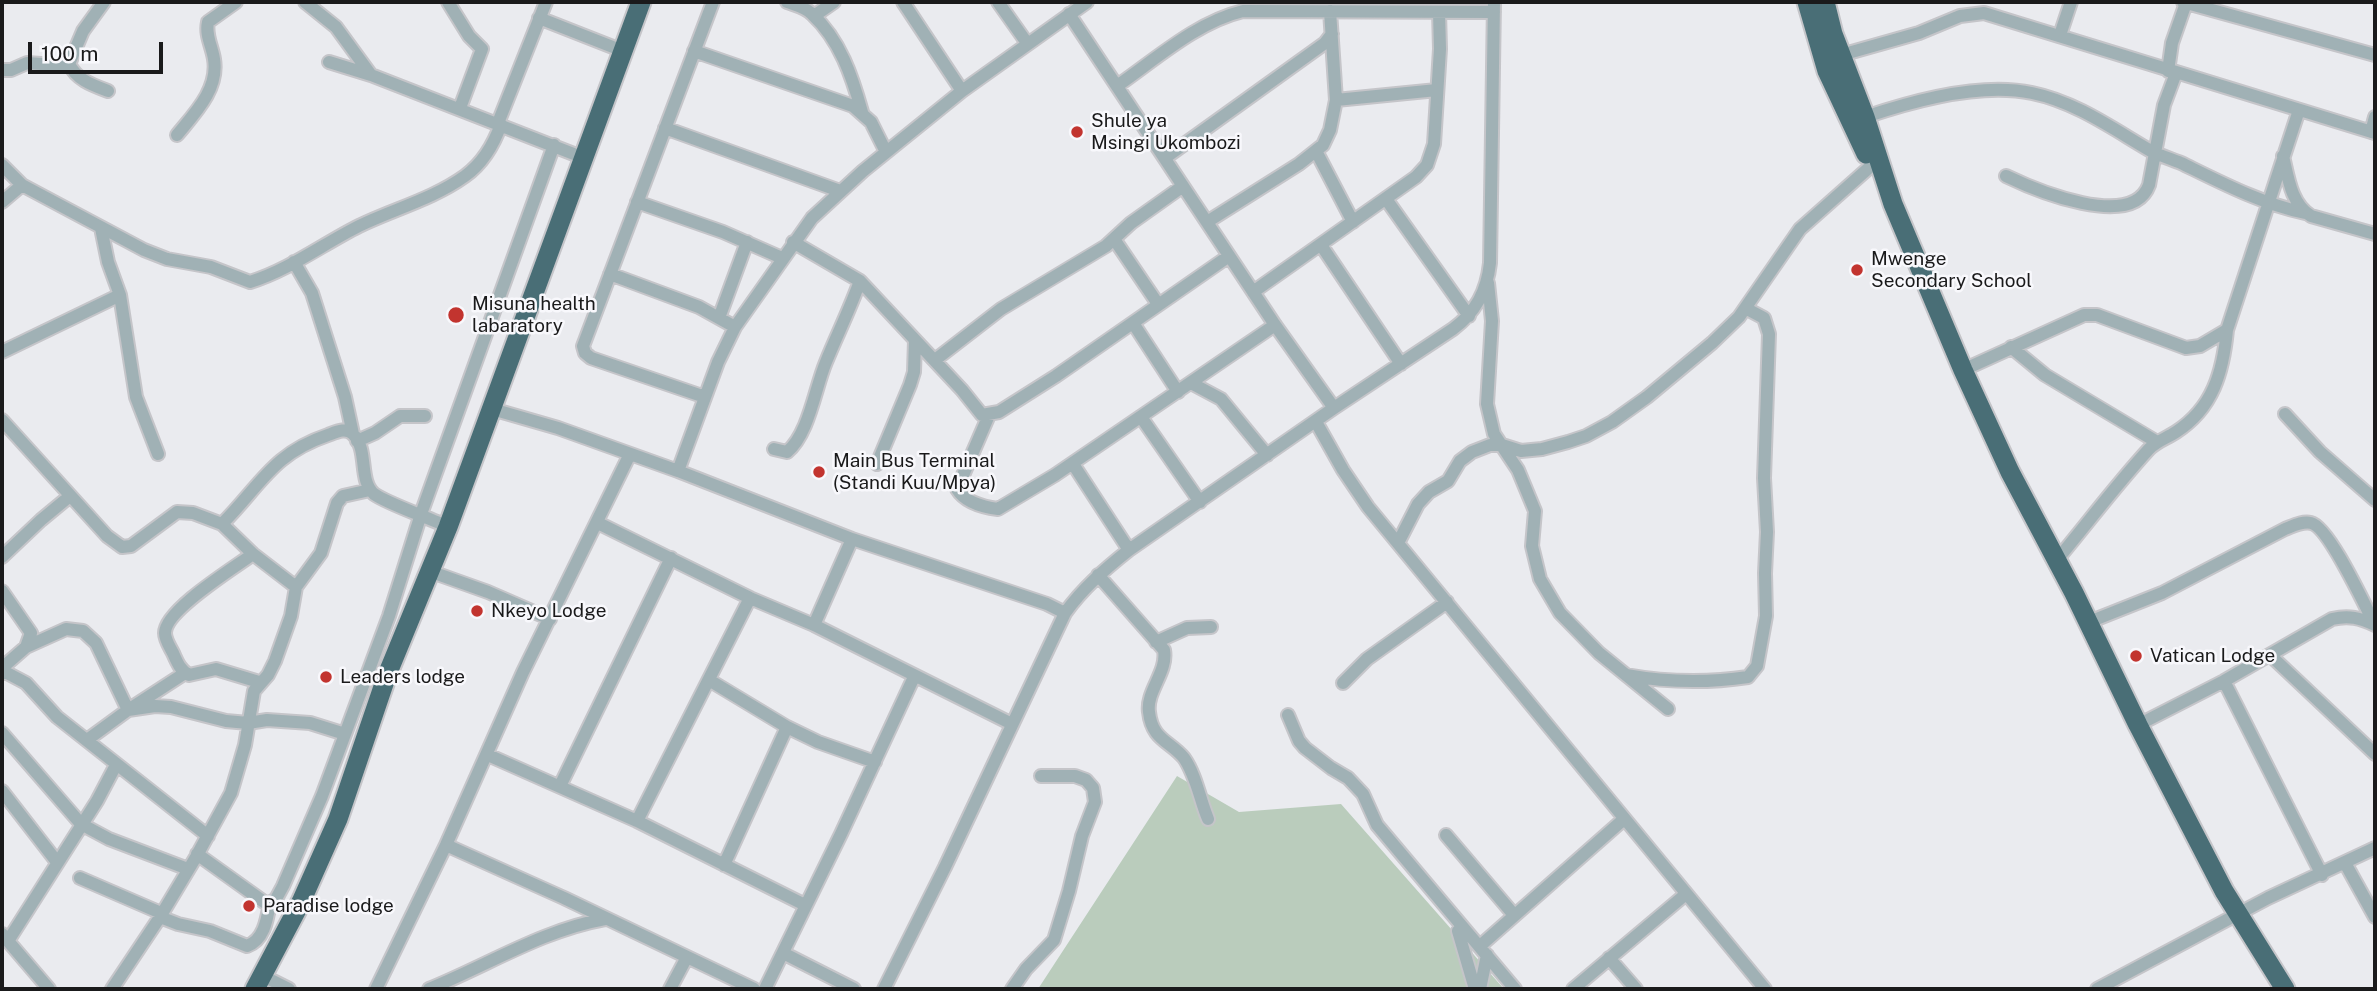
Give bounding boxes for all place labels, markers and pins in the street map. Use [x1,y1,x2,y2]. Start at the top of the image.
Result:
place label: Shule ya Msingi Ukombozi [1091,110,1241,154]
marker: Shule ya Msingi Ukombozi [1069,124,1085,140]
place label: Mwenge Secondary School [1871,248,2032,292]
marker: Mwenge Secondary School [1849,262,1865,278]
place label: Misuna health labaratory [472,293,596,337]
marker: Misuna health labaratory [446,305,466,325]
place label: Main Bus Terminal (Standi Kuu/Mpya) [833,450,996,494]
marker: Main Bus Terminal (Standi Kuu/Mpya) [811,464,827,480]
place label: Nkeyo Lodge [491,600,606,622]
marker: Nkeyo Lodge [469,603,485,619]
place label: Vatican Lodge [2150,645,2275,667]
marker: Vatican Lodge [2128,648,2144,664]
place label: Leaders lodge [340,666,465,688]
marker: Leaders lodge [318,669,334,685]
place label: Paradise lodge [263,895,394,917]
marker: Paradise lodge [241,898,257,914]

